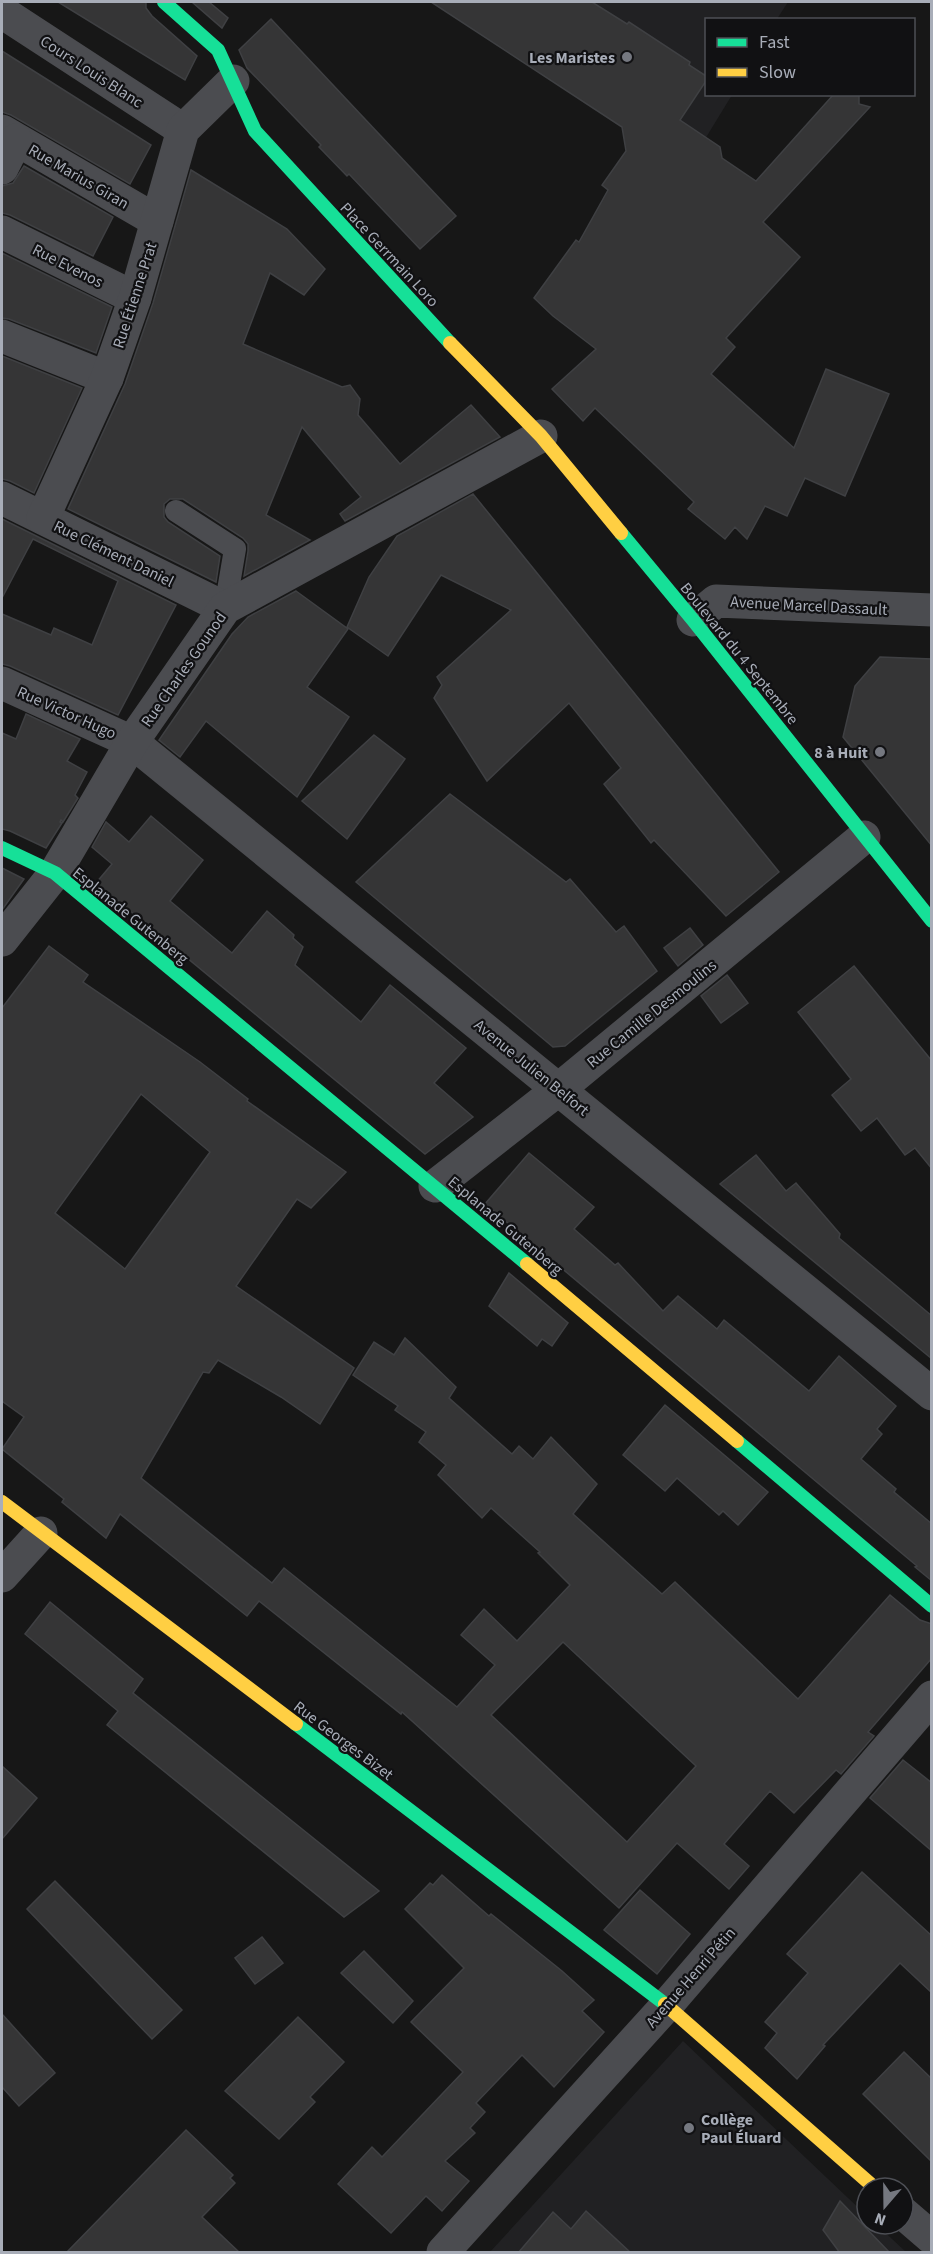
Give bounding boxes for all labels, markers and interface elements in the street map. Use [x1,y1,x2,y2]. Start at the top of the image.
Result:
legend [705,18,915,96]
street label: Cours Louis Blanc [36,30,147,113]
text: Fast [759,30,790,55]
place label: Les Maristes [529,47,615,69]
marker: Les Maristes [620,50,634,64]
text: Slow [759,60,796,85]
street label: Rue Marius Giran [24,139,133,215]
street label: Place Gerrmain Loro [335,198,444,312]
street label: Rue Evenos [28,239,107,293]
street label: Rue Étienne Prat [107,239,163,351]
street label: Rue Clément Daniel [50,515,177,593]
street label: Boulevard du 4 Septembre [675,578,804,729]
street label: Avenue Marcel Dassault [730,591,889,621]
street label: Rue Charles Gounod [136,608,232,732]
street label: Rue Victor Hugo [13,681,120,745]
place label: 8 à Huit [814,742,868,764]
marker: 8 à Huit [873,745,887,759]
street label: Esplanade Gutenberg [68,862,193,970]
street label: Rue Camille Desmoulins [582,954,721,1073]
street label: Avenue Julien Belfort [469,1014,594,1121]
street label: Esplanade Gutenberg [443,1171,567,1280]
street label: Rue Georges Bizet [289,1696,398,1786]
street label: Avenue Henri Pétin [641,1923,741,2033]
place label: Collège Paul Éluard [701,2109,782,2149]
marker: Collège Paul Éluard [682,2121,696,2135]
north arrow [855,2176,915,2236]
text: N [871,2207,889,2231]

